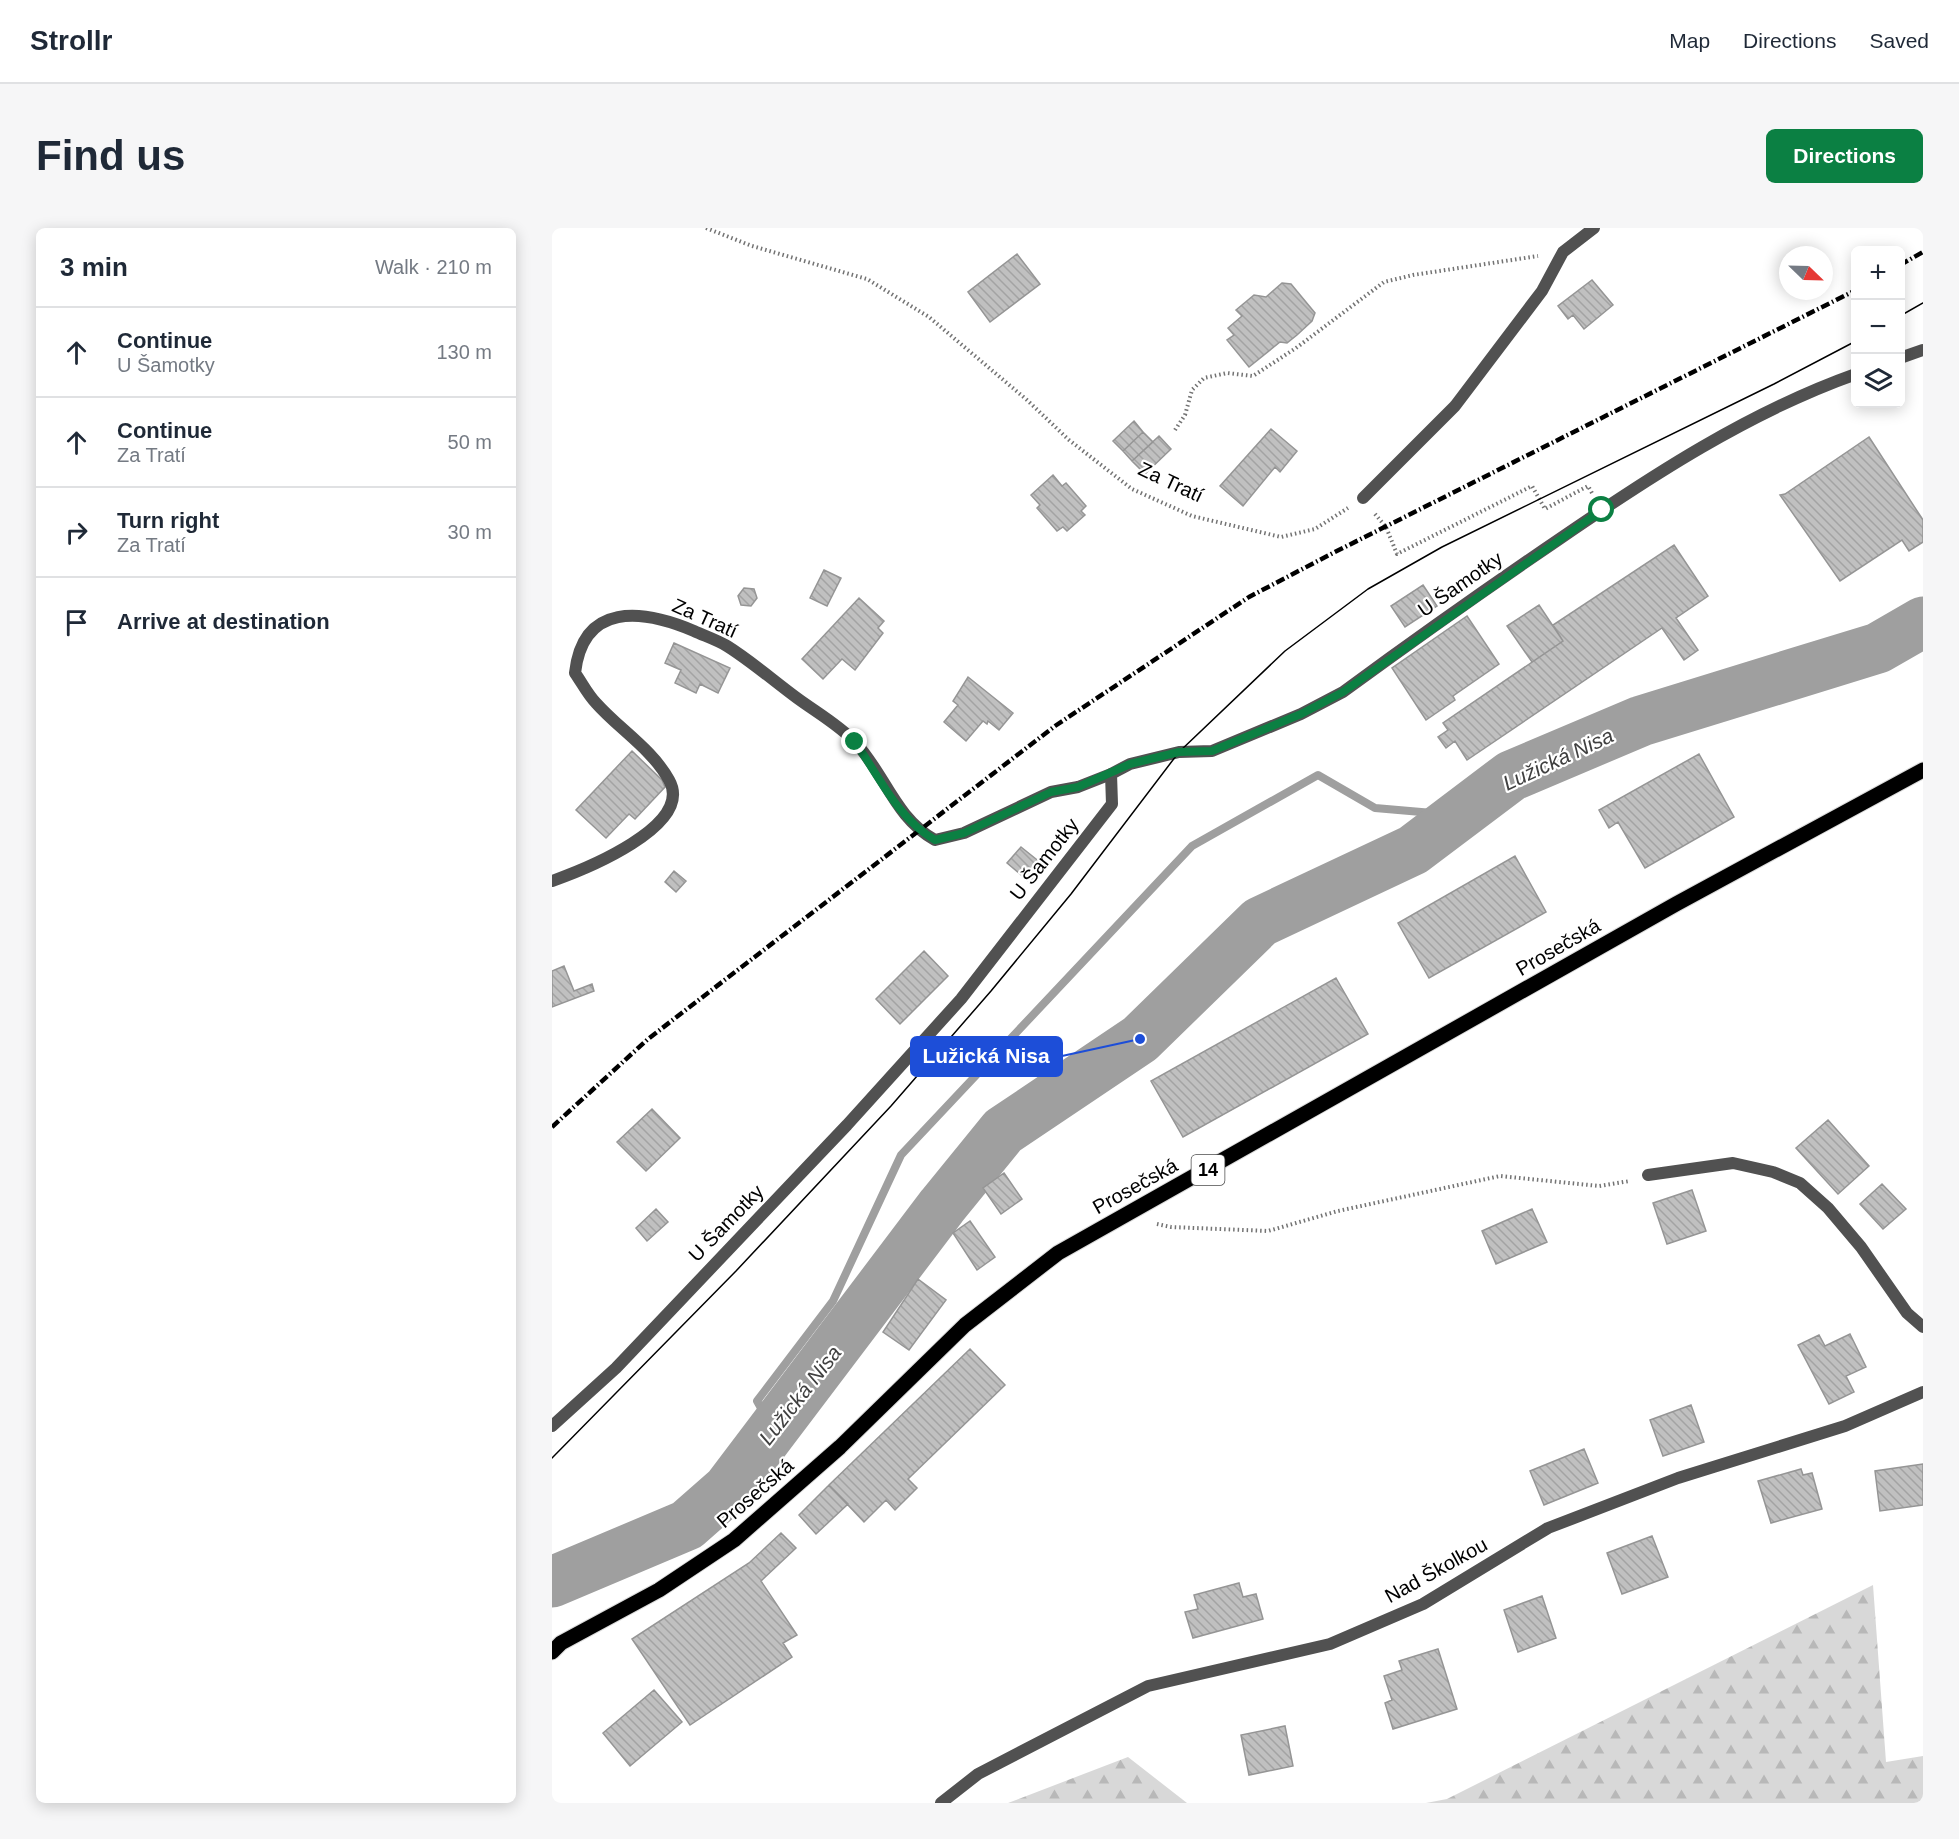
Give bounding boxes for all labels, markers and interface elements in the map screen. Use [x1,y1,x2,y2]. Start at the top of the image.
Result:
text: Strollr [30,25,112,56]
text: Map [1669,29,1710,52]
text: Directions [1743,29,1836,52]
text: Saved [1869,29,1929,52]
button: Directions [1766,129,1923,183]
text: Find us [36,132,185,179]
north arrow [1779,246,1833,300]
map controls [1851,246,1905,408]
button: + [1851,246,1905,300]
text: 3 min [60,252,128,282]
text: Walk · 210 m [375,256,492,278]
button: − [1851,300,1905,354]
text: Continue [117,328,212,353]
icon: ahead [60,336,93,369]
text: 130 m [436,341,492,363]
text: U Šamotky [117,354,215,376]
button: layers [1851,354,1905,408]
text: Continue [117,418,212,443]
icon: ahead [60,426,93,459]
text: 50 m [448,431,492,453]
text: Za Tratí [117,444,186,466]
street label: Za Tratí [1135,457,1207,507]
route start [1588,496,1614,522]
text: Turn right [117,508,219,533]
icon: right [60,516,93,549]
text: 30 m [448,521,492,543]
text: Za Tratí [117,534,186,556]
street label: U Šamotky [1414,547,1506,621]
street label: Za Tratí [669,594,741,642]
icon: arrive [60,606,93,639]
text: Arrive at destination [117,609,330,634]
water label: Lužická Nisa [1499,723,1617,795]
route end [841,728,867,754]
street label: U Šamotky [1005,814,1083,904]
street label: Prosečská [1512,914,1605,980]
callout: Lužická Nisa [911,1037,1062,1076]
text: Lužická Nisa [922,1044,1050,1067]
street label: Prosečská [1089,1153,1182,1218]
road number: 14 [1192,1155,1224,1185]
street label: U Šamotky [684,1180,768,1266]
water label: Lužická Nisa [754,1341,846,1449]
street label: Prosečská [713,1453,798,1532]
street label: Nad Školkou [1381,1533,1491,1607]

